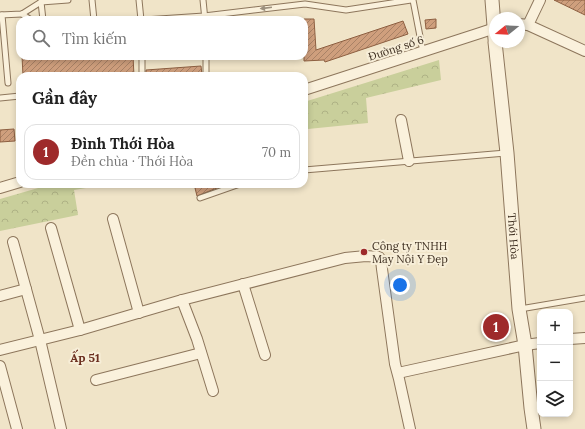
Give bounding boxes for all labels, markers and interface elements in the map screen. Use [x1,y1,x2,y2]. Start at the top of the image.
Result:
one-way arrow [260,5,272,11]
north arrow [489,12,525,48]
search box [16,16,308,60]
icon: search [30,27,52,49]
text: Tìm kiếm [62,29,127,48]
street label: Đường số 6 [366,32,426,64]
text: Gần đây [32,87,97,109]
text: Đình Thới Hòa [71,134,175,153]
text: 1 [43,144,49,161]
text: 70 m [262,144,291,161]
text: Đền chùa · Thới Hòa [71,153,193,170]
street label: Thới Hòa [505,212,522,260]
place label: Công ty TNHH May Nội Y Đẹp [372,239,448,266]
marker: Công ty TNHH May Nội Y Đẹp [359,247,369,257]
your location [390,275,410,295]
map controls [537,309,573,417]
button: + [537,309,573,345]
pin: 1 [483,312,509,342]
button: − [537,345,573,381]
district label: Ấp 51 [70,349,100,365]
button: layers [537,381,573,417]

